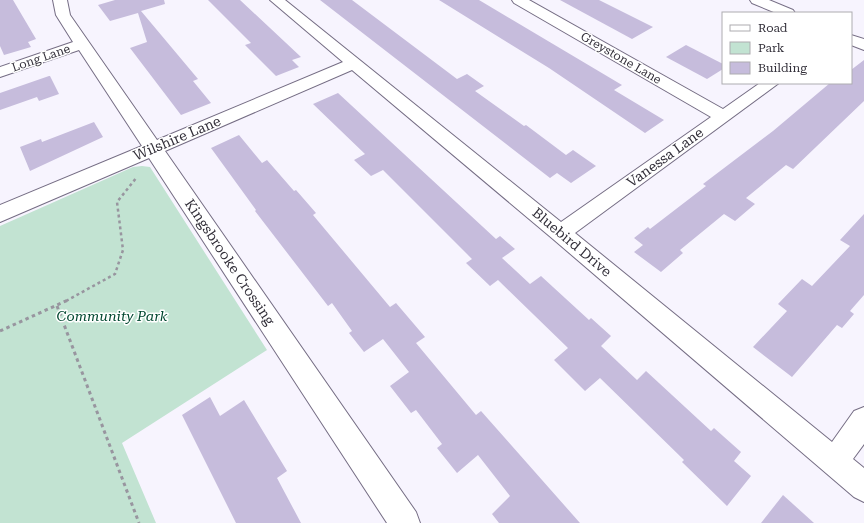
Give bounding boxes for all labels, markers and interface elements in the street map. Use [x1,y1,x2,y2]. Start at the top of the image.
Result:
legend [722,12,852,84]
text: Road [758,21,788,35]
street label: Greystone Lane [578,29,664,87]
street label: Long Lane [10,41,72,75]
text: Park [758,41,785,55]
text: Building [758,61,807,75]
street label: Wilshire Lane [131,112,223,164]
street label: Vanessa Lane [624,124,707,190]
street label: Kingsbrooke Crossing [182,196,278,328]
street label: Bluebird Drive [529,204,615,280]
park label: Community Park [57,308,168,324]

